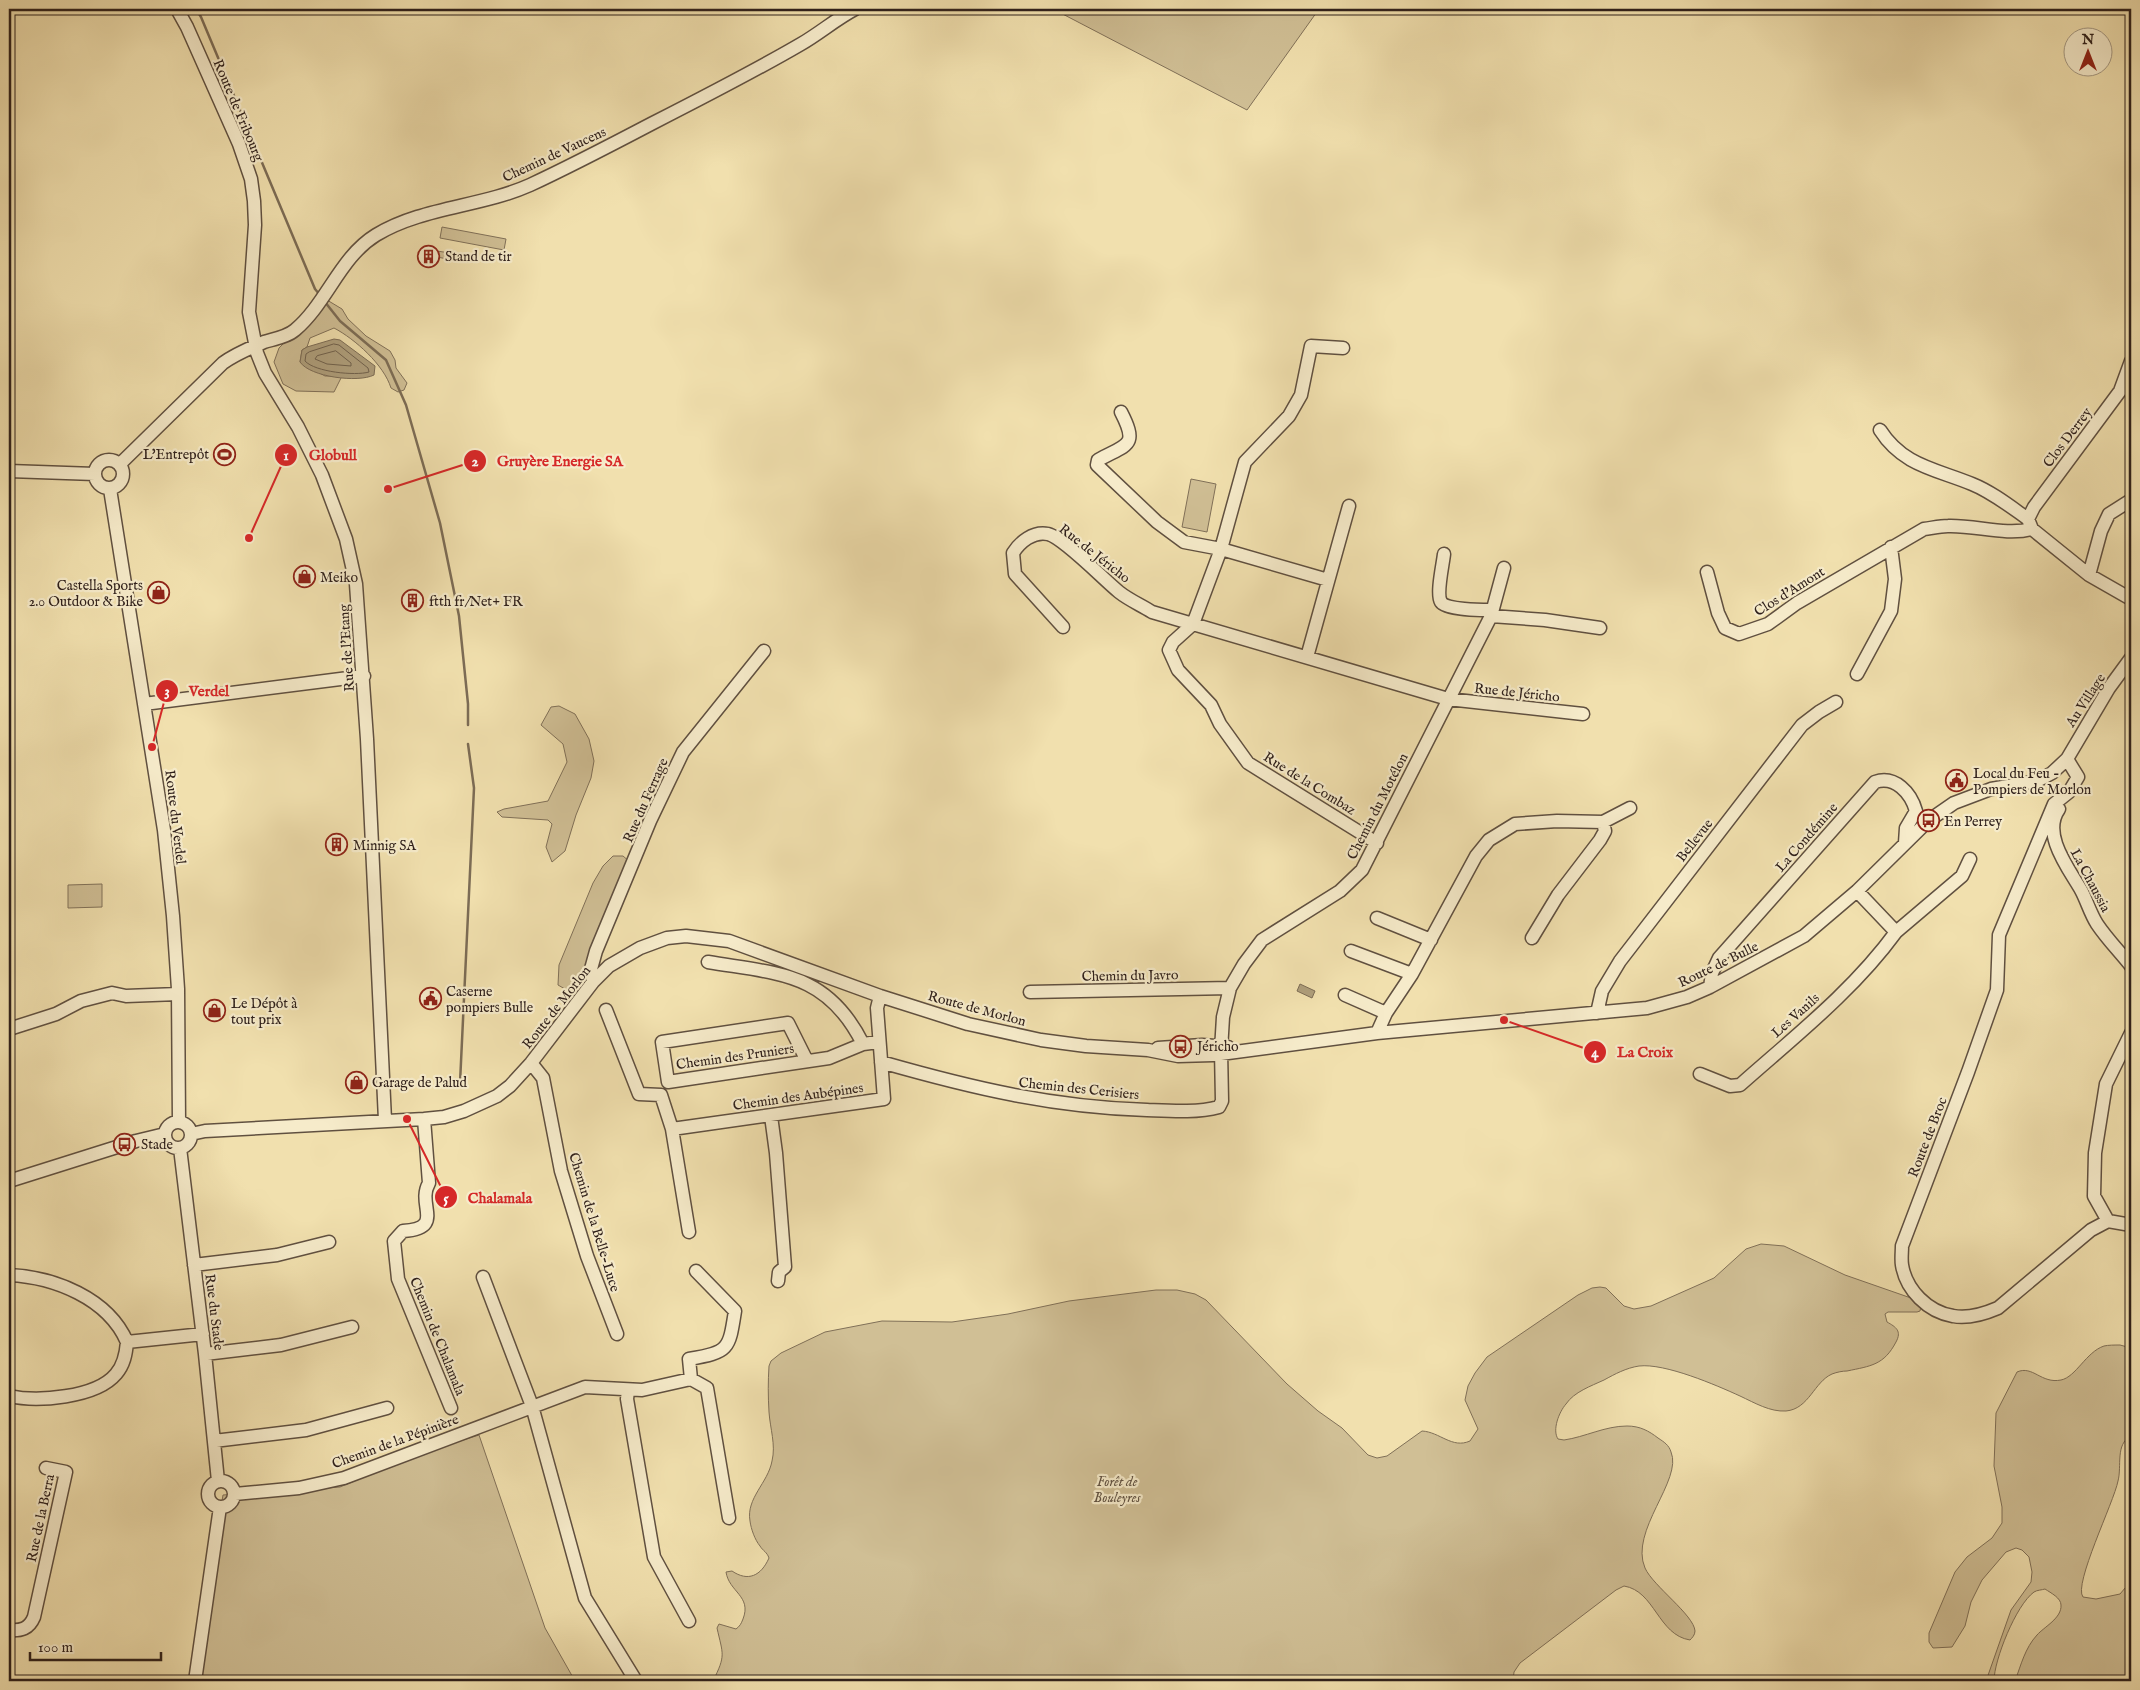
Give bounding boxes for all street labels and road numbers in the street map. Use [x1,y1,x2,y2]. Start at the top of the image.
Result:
street label: Route de Fribourg [208,57,268,164]
street label: Chemin de Vaucens [500,123,609,187]
street label: Clos Derrey [2039,404,2096,471]
street label: Rue de Jéricho [1055,520,1134,588]
street label: Clos d'Amont [1751,563,1828,621]
street label: Rue de l'Etang [335,603,359,692]
street label: Au Village [2061,670,2110,732]
street label: Rue de Jéricho [1473,680,1561,706]
street label: Rue de la Combaz [1260,748,1359,820]
street label: Chemin du Motélon [1343,750,1413,863]
street label: Rue du Ferrage [619,755,673,845]
street label: Route du Verdel [160,769,190,866]
street label: La Condémine [1772,799,1842,876]
street label: Bellevue [1672,815,1718,866]
street label: La Chaussia [2066,846,2115,916]
street label: Route de Bulle [1675,937,1762,992]
street label: Route de Morlon [519,962,595,1053]
street label: Chemin du Javro [1081,966,1179,986]
street label: Route de Morlon [926,987,1028,1031]
street label: Les Vanils [1768,989,1824,1042]
street label: Chemin des Pruniers [675,1040,795,1074]
street label: Chemin des Cerisiers [1018,1074,1140,1104]
street label: Chemin des Aubépines [732,1079,865,1115]
street label: Route de Broc [1904,1095,1951,1180]
street label: Chemin de la Belle-Luce [564,1150,624,1295]
street label: Rue du Stade [200,1273,228,1352]
street label: Chemin de Chalamala [405,1275,469,1399]
street label: Chemin de la Pépinière [330,1410,462,1473]
street label: Rue de la Berra [23,1472,59,1564]

